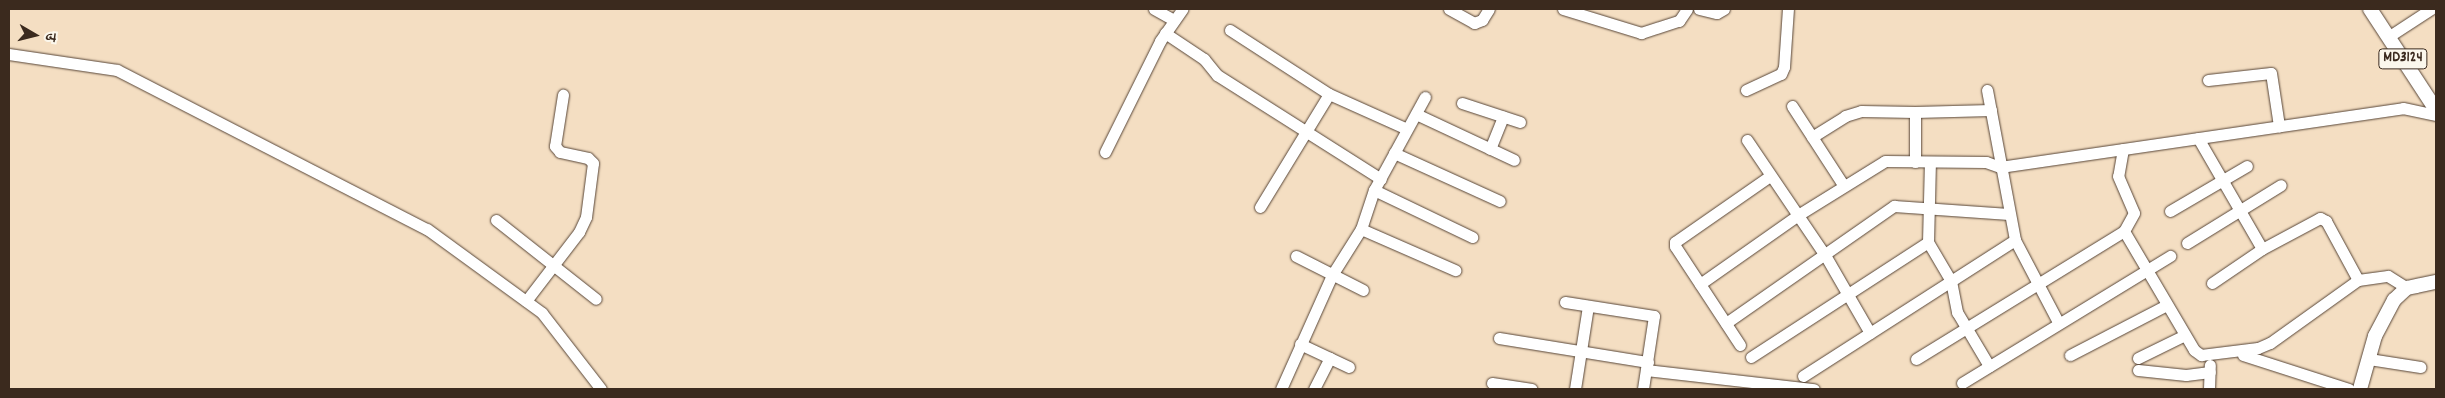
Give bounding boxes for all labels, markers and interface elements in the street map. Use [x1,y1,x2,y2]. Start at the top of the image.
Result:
north arrow [10,10,60,60]
text: उ [39,32,60,42]
road number: MD3124 [2378,46,2428,72]

